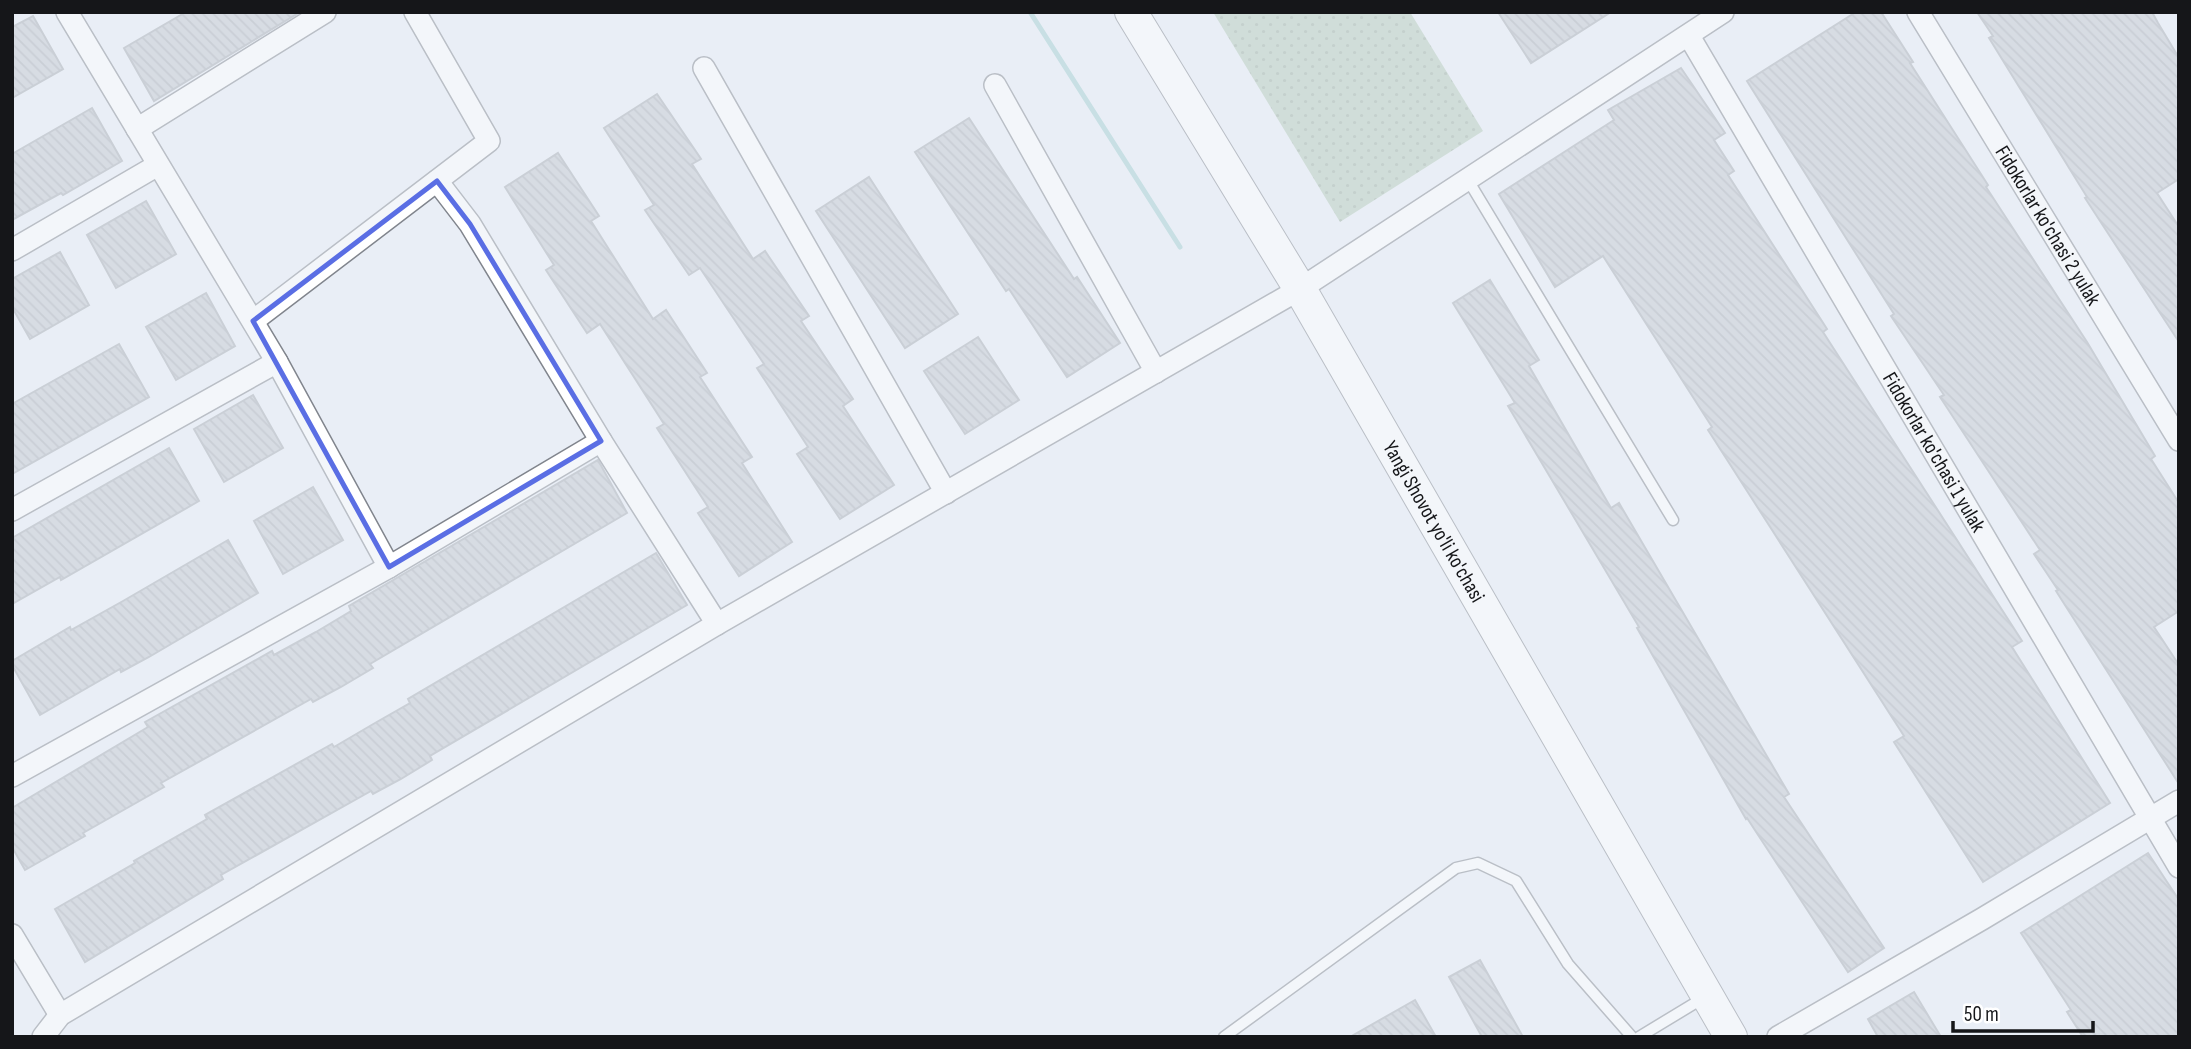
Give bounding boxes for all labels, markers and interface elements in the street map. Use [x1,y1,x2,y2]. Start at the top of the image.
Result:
street label: Fidokorlar ko'chasi 2 yulak [1990,141,2106,310]
street label: Fidokorlar ko'chasi 1 yulak [1877,368,1991,537]
street label: Yangi Shovot yo'li ko'chasi [1377,437,1490,607]
scale bar [1953,990,2093,1034]
text: 50 m [1964,1002,1999,1027]

